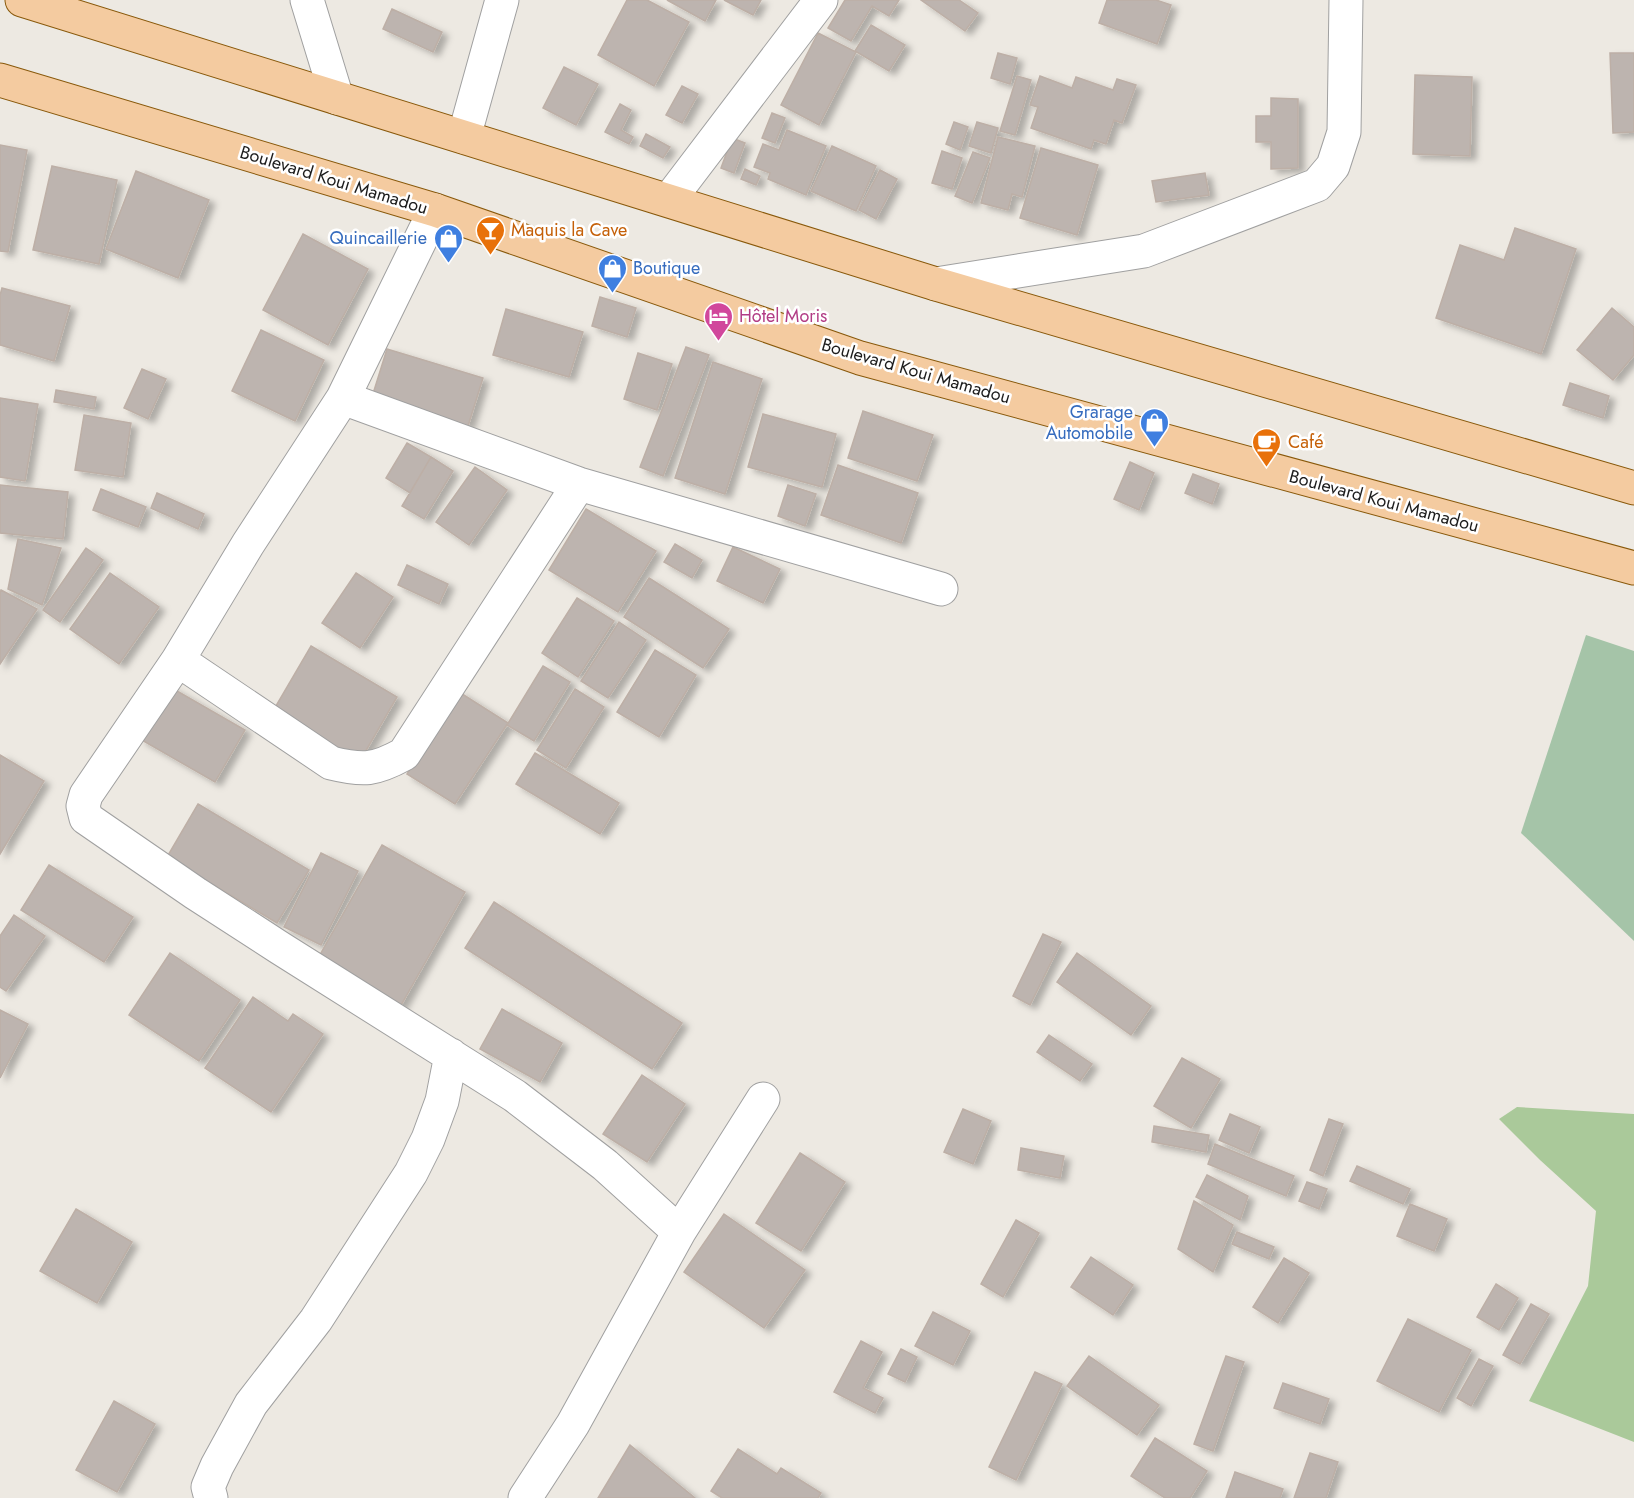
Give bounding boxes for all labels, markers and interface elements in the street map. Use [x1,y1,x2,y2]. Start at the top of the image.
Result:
street label: Boulevard Koui Mamadou [237,139,431,221]
bar icon: Maquis la Cave [474,214,506,256]
place label: Maquis la Cave [511,217,627,243]
shop icon: Quincaillerie [432,222,464,264]
place label: Quincaillerie [330,225,427,251]
shop icon: Boutique [596,252,628,294]
place label: Boutique [633,255,700,281]
hotel icon: Hôtel Moris [702,300,734,342]
place label: Hôtel Moris [739,303,827,329]
street label: Boulevard Koui Mamadou [819,332,1013,410]
place label: Grarage Automobile [1046,399,1133,446]
shop icon: Grarage Automobile [1138,406,1170,448]
cafe icon: Café [1251,426,1283,468]
place label: Café [1288,429,1323,455]
street label: Boulevard Koui Mamadou [1286,463,1482,539]

